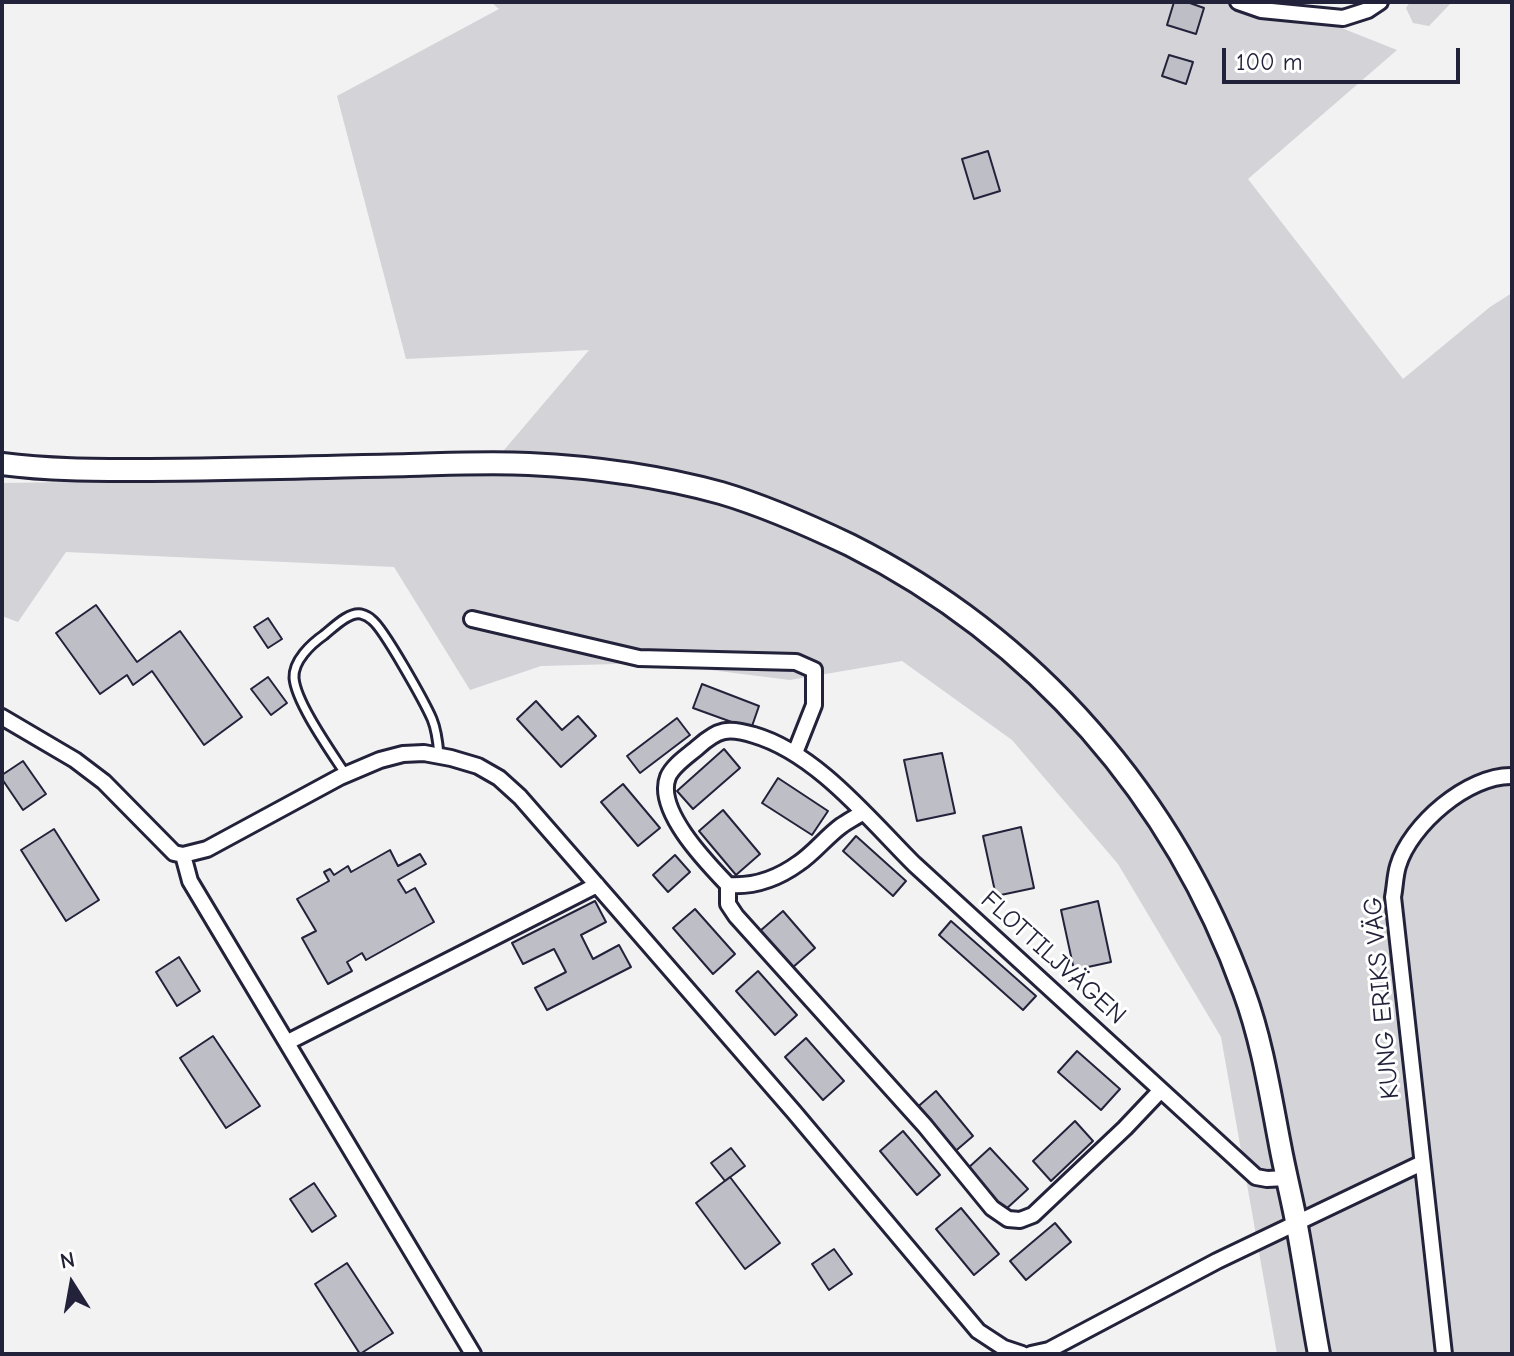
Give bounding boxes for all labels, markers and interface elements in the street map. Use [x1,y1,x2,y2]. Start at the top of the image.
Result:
scale bar [1226,32,1464,82]
text: 100 m [1236,48,1303,76]
street label: FLOTTILJVÄGEN [974,885,1132,1031]
street label: KUNG ERIKS VÄG [1358,896,1406,1100]
north arrow [32,1244,112,1324]
text: N [58,1246,77,1275]

